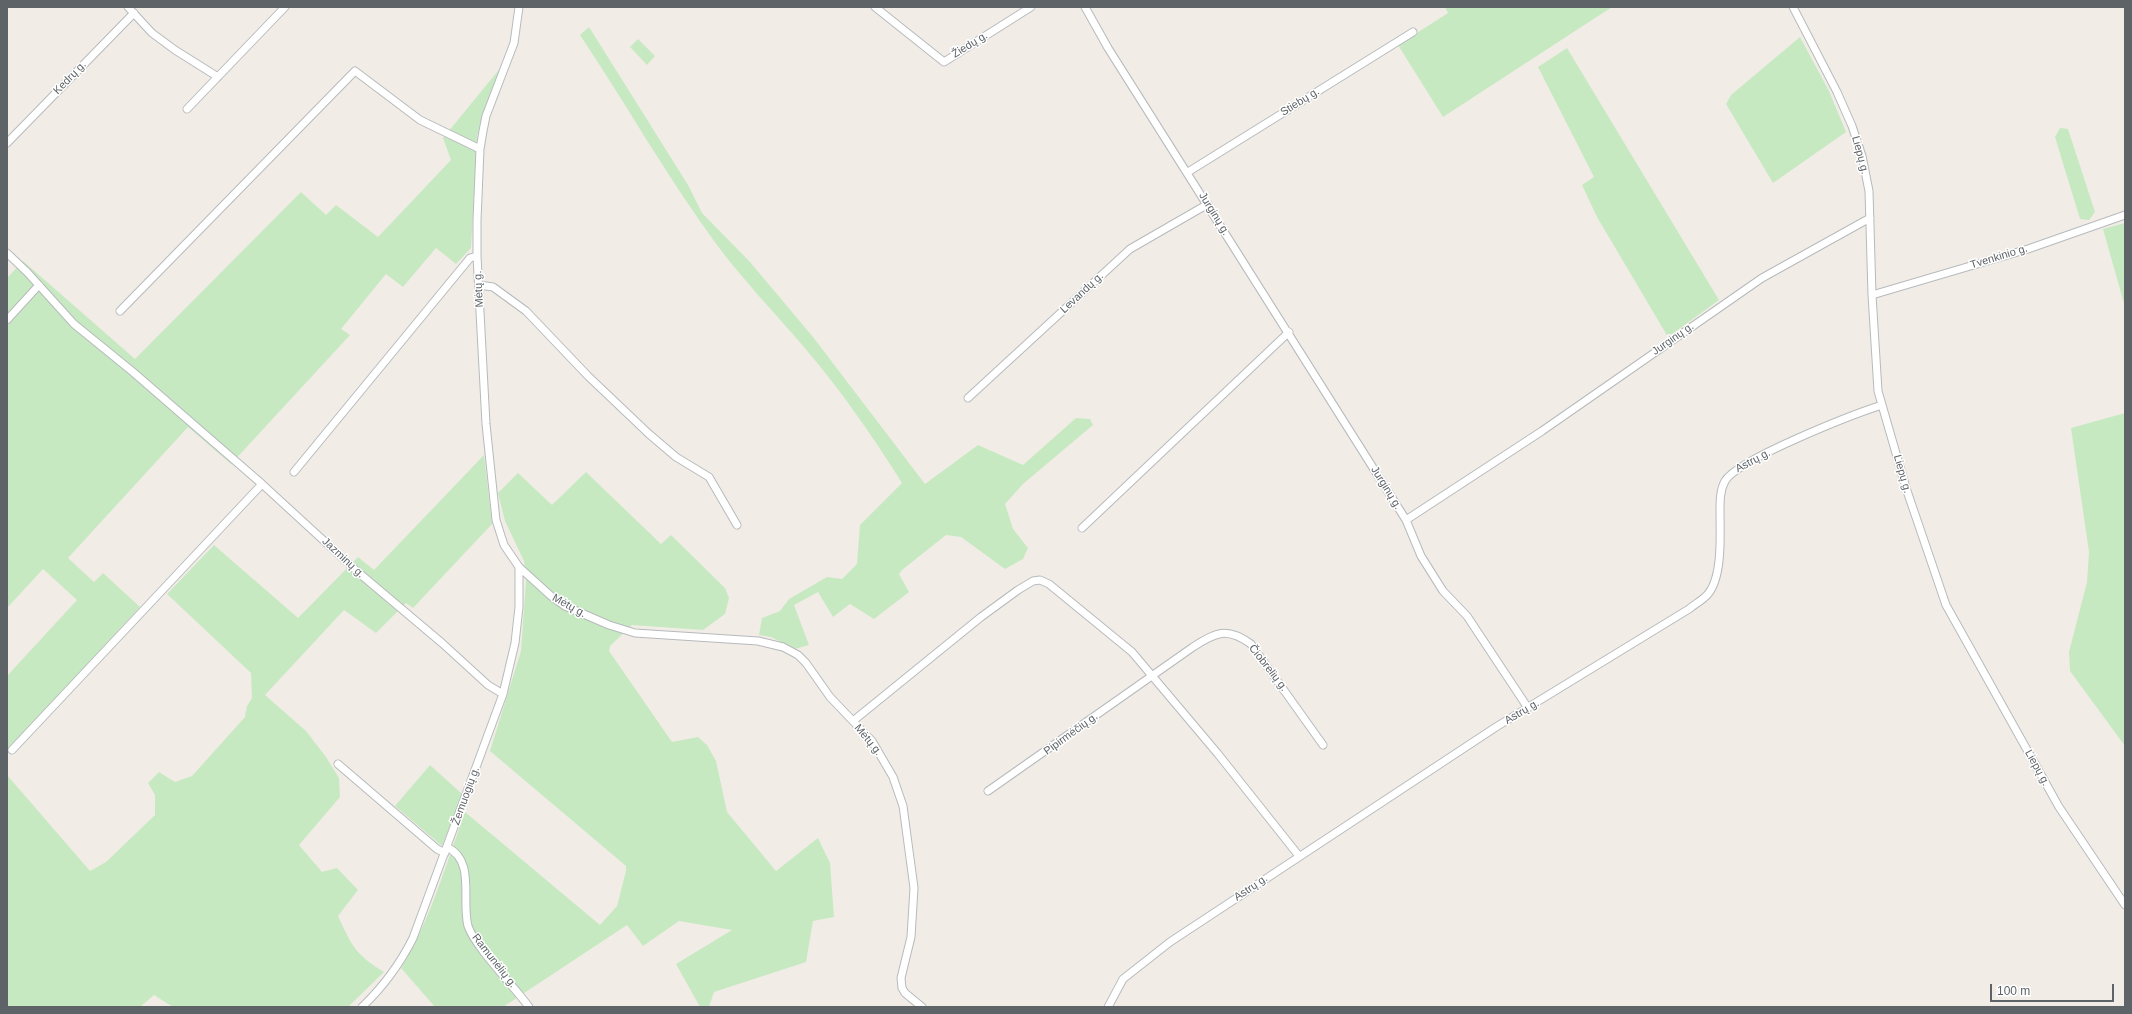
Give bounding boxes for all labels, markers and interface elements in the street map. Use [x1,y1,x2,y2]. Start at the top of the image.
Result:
street label: Žiedų g. [950,29,990,61]
street label: Kedrų g. [51,58,89,98]
street label: Stiebų g. [1278,85,1322,119]
street label: Liepų g. [1849,134,1871,176]
street label: Jurginų g. [1196,190,1232,238]
street label: Tvenkinio g. [1969,242,2029,272]
street label: Mėtų g. [471,270,487,308]
street label: Levandų g. [1058,270,1106,316]
street label: Jurginų g. [1649,320,1697,358]
street label: Astrų g. [1733,446,1773,476]
street label: Liepų g. [1890,453,1914,495]
street label: Jurginų g. [1368,464,1404,512]
street label: Jazminų g. [319,535,367,581]
street label: Mėtų g. [550,591,588,621]
street label: Čiobrelių g. [1246,642,1290,694]
street label: Astrų g. [1502,697,1542,727]
street label: Pipirmėčių g. [1041,710,1101,758]
street label: Mėtų g. [851,722,885,758]
street label: Liepų g. [2022,748,2052,788]
street label: Žemuogių g. [449,765,483,827]
street label: Astrų g. [1232,872,1270,904]
street label: Ramunėlių g. [469,931,519,991]
scale bar [1992,976,2116,1002]
text: 100 m [1997,984,2030,998]

